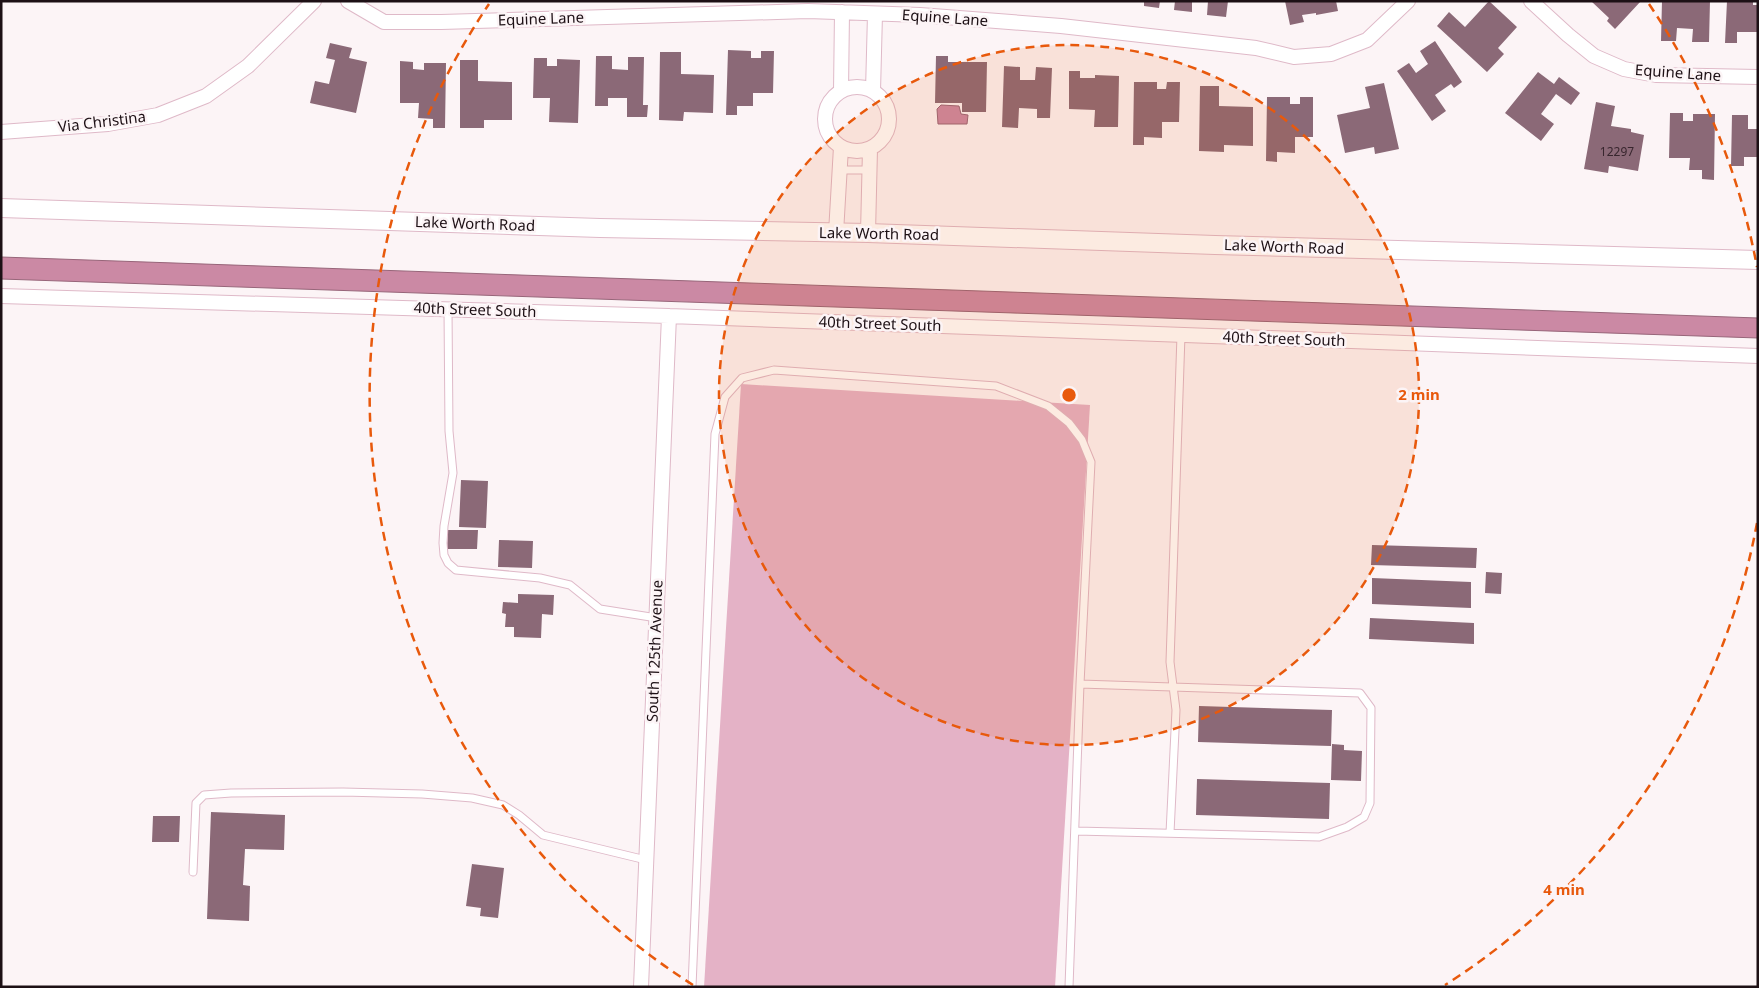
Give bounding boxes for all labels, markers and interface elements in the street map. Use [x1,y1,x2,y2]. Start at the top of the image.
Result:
street label: Equine Lane [901,4,989,30]
street label: Equine Lane [497,7,584,30]
street label: Equine Lane [1634,59,1722,85]
street label: Via Christina [57,106,147,136]
house number: 12297 [1600,143,1634,160]
street label: Lake Worth Road [415,211,535,235]
street label: Lake Worth Road [819,222,939,244]
street label: Lake Worth Road [1224,234,1344,258]
street label: 40th Street South [413,297,537,321]
street label: 40th Street South [818,311,942,335]
street label: 40th Street South [1222,326,1346,350]
text: 2 min [1398,384,1440,404]
centre of rings [1060,386,1078,404]
street label: South 125th Avenue [642,580,666,722]
text: 4 min [1543,879,1585,899]

